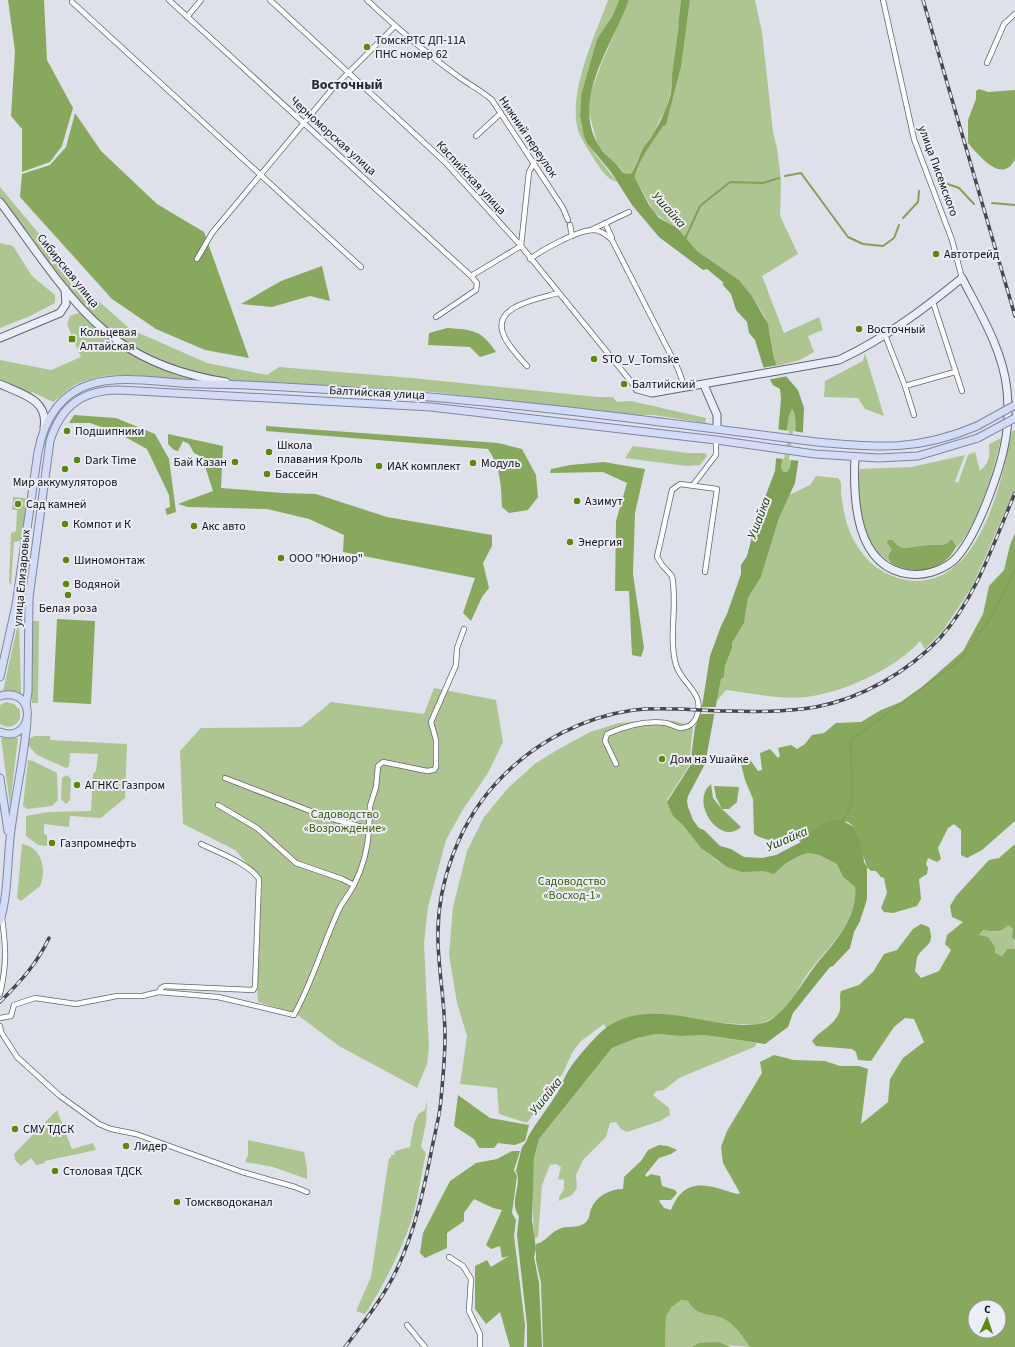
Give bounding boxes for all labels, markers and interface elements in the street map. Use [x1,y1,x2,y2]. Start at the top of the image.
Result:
place label: ТомскРТС ДП-11А ПНС номер 62 [375,32,466,63]
marker: ТомскРТС ДП-11А ПНС номер 62 [362,42,372,52]
district label: Восточный [311,75,383,95]
street label: Черноморская улица [286,92,380,180]
street label: Нижний переулок [494,93,562,181]
street label: улица Писемского [914,123,962,219]
street label: Каспийская улица [432,137,510,219]
water label: Ушайка [648,188,690,232]
street label: Сибирская улица [33,230,103,312]
place label: Автотрейд [944,246,1000,263]
marker: Автотрейд [931,249,941,259]
place label: Восточный [867,321,926,338]
place label: Кольцевая Алтайская [80,324,137,355]
marker: Восточный [854,324,864,334]
marker: Кольцевая Алтайская [67,334,77,344]
place label: STO_V_Tomske [602,351,679,368]
marker: STO_V_Tomske [589,354,599,364]
place label: Балтийский [632,376,695,393]
marker: Балтийский [619,379,629,389]
street label: Балтийская улица [329,382,425,404]
place label: Подшипники [75,423,144,440]
marker: Подшипники [62,426,72,436]
place label: Школа плавания Кроль [277,437,363,468]
marker: Школа плавания Кроль [264,447,274,457]
place label: Dark Time [85,452,136,469]
place label: Бай Казан [174,454,227,471]
marker: Dark Time [72,455,82,465]
place label: Модуль [481,455,520,472]
marker: Бай Казан [230,457,240,467]
place label: ИАК комплект [387,458,461,475]
marker: Модуль [468,458,478,468]
marker: ИАК комплект [374,461,384,471]
marker: Мир аккумуляторов [60,464,70,474]
place label: Бассейн [275,466,318,483]
marker: Бассейн [262,469,272,479]
place label: Мир аккумуляторов [13,474,117,491]
place label: Азимут [585,493,623,510]
water label: Ушайка [743,495,775,541]
place label: Сад камней [26,496,87,513]
marker: Азимут [572,496,582,506]
marker: Сад камней [13,499,23,509]
place label: Компот и К [73,516,131,533]
place label: Акс авто [202,518,246,535]
marker: Компот и К [60,519,70,529]
marker: Акс авто [189,521,199,531]
street label: улица Елизаровых [9,528,35,627]
place label: Энергия [578,534,622,551]
marker: Энергия [565,537,575,547]
place label: ООО "Юниор" [289,550,363,567]
place label: Шиномонтаж [74,552,146,569]
marker: ООО "Юниор" [276,553,286,563]
marker: Шиномонтаж [61,555,71,565]
place label: Водяной [74,576,120,593]
marker: Водяной [61,579,71,589]
marker: Белая роза [63,590,73,600]
place label: Белая роза [39,600,97,617]
place label: Дом на Ушайке [670,751,749,768]
marker: Дом на Ушайке [657,754,667,764]
place label: АГНКС Газпром [85,777,165,794]
marker: АГНКС Газпром [72,780,82,790]
park label: Садоводство «Возрождение» [304,806,386,837]
water label: Ушайка [764,822,810,856]
place label: Газпромнефть [60,835,137,852]
marker: Газпромнефть [47,838,57,848]
park label: Садоводство «Восход-1» [538,873,606,904]
water label: Ушайка [525,1073,567,1119]
place label: СМУ ТДСК [23,1121,74,1138]
marker: СМУ ТДСК [10,1124,20,1134]
place label: Лидер [134,1138,168,1155]
marker: Лидер [121,1141,131,1151]
place label: Столовая ТДСК [63,1163,142,1180]
marker: Столовая ТДСК [50,1166,60,1176]
place label: Томскводоканал [185,1194,273,1211]
marker: Томскводоканал [172,1197,182,1207]
north arrow [967,1299,1007,1339]
text: С [984,1302,992,1317]

